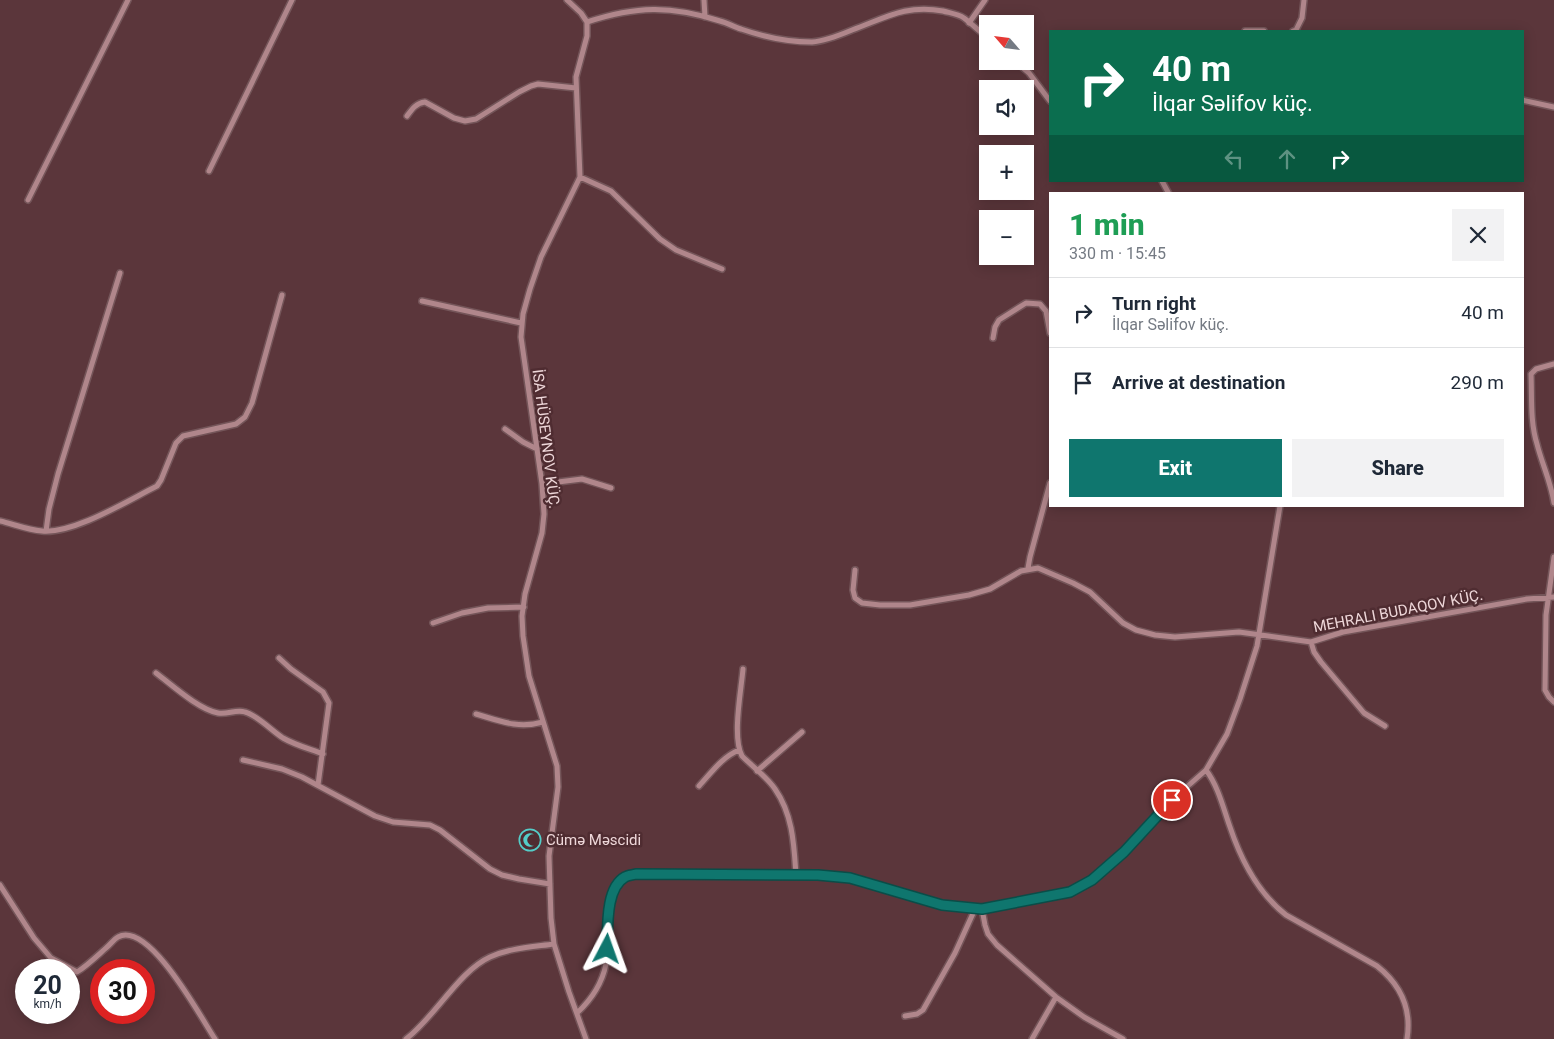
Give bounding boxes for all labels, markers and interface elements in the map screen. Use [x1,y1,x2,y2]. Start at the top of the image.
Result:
north arrow [979,15,1034,70]
map controls [979,15,1034,265]
text: 40 m [1152,49,1231,90]
icon: right [1069,50,1134,115]
button: sound [979,80,1034,135]
text: İlqar Səlifov küç. [1152,91,1313,116]
button: + [979,145,1034,200]
icon: left [1220,145,1248,173]
icon: ahead [1273,145,1301,173]
icon: right [1326,145,1354,173]
text: 1 min [1069,207,1145,242]
button: close [1452,209,1504,261]
button: − [979,210,1034,265]
text: 330 m · 15:45 [1069,244,1166,263]
text: Turn right [1112,292,1196,315]
icon: right [1069,299,1097,327]
text: 40 m [1461,301,1504,324]
text: İlqar Səlifov küç. [1112,315,1229,334]
street label: İSA HÜSEYNOV KÜÇ. [529,368,563,510]
icon: arrive [1069,369,1097,397]
text: Arrive at destination [1112,371,1285,394]
text: 290 m [1451,371,1504,394]
button: Exit [1069,439,1282,497]
button: Share [1292,439,1504,497]
street label: MEHRALI BUDAQOV KÜÇ. [1312,586,1484,636]
pin [1151,779,1193,821]
icon: arrive [1158,786,1186,814]
mosque icon: Cümə Məscidi [518,828,542,852]
place label: Cümə Məscidi [546,831,641,849]
position arrow [580,922,632,974]
speed limit sign: 30 [90,959,155,1024]
text: 20 [33,971,62,1000]
text: km/h [33,997,62,1011]

